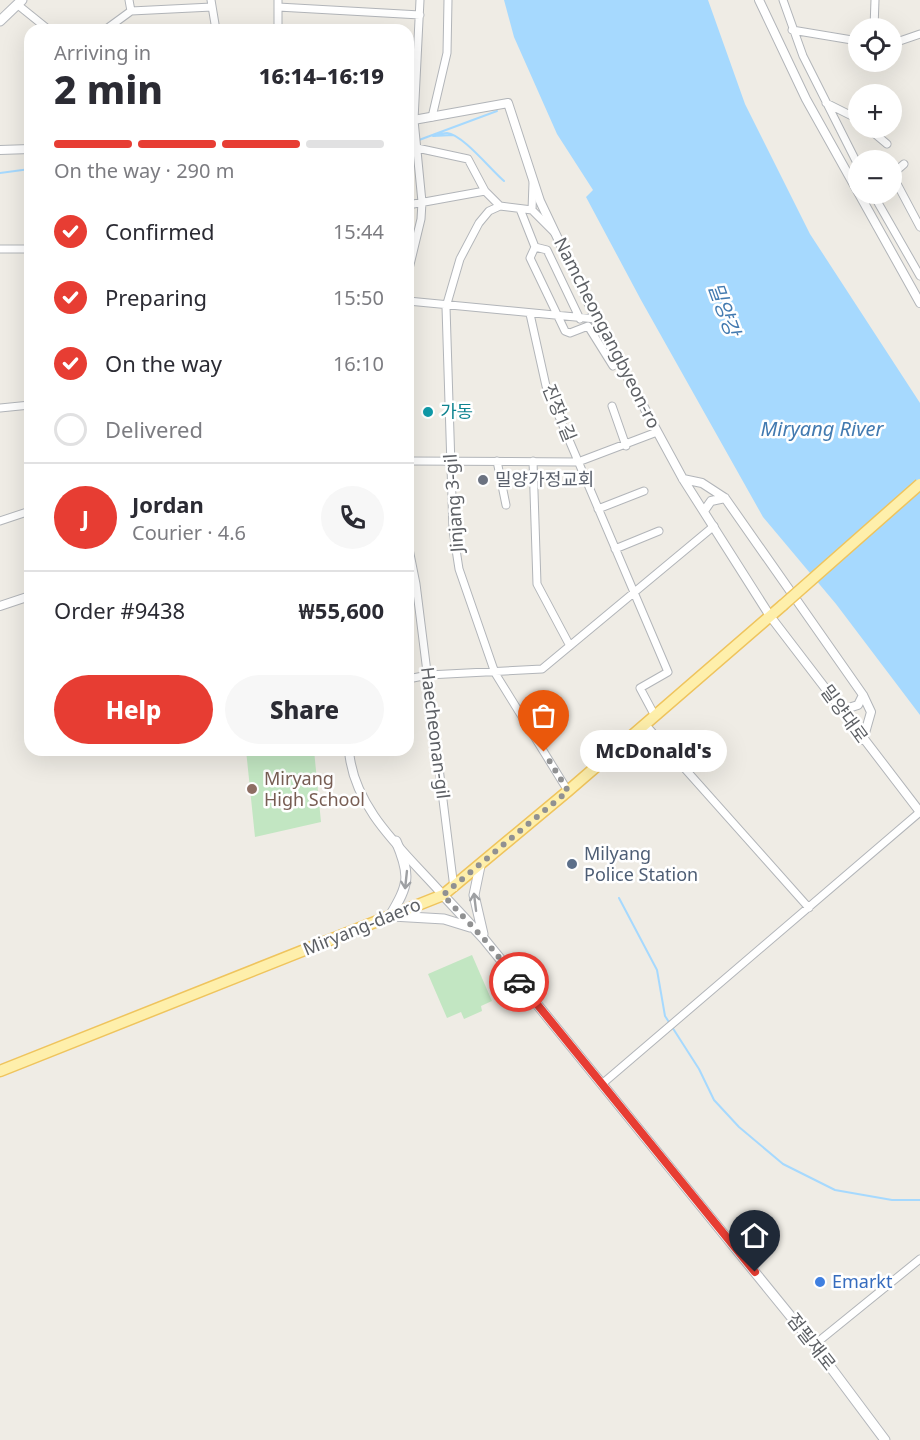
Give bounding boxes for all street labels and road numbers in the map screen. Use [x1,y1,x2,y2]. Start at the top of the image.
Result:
street label: Namcheongangbyeon-ro [549,233,667,432]
street label: 진장1길 [538,380,582,445]
street label: Jinjang 3-gil [438,453,469,555]
street label: Haecheonan-gil [416,665,456,800]
street label: 밀양대로 [816,680,874,747]
street label: Miryang-daero [299,892,424,961]
street label: 점필재로 [782,1308,842,1375]

